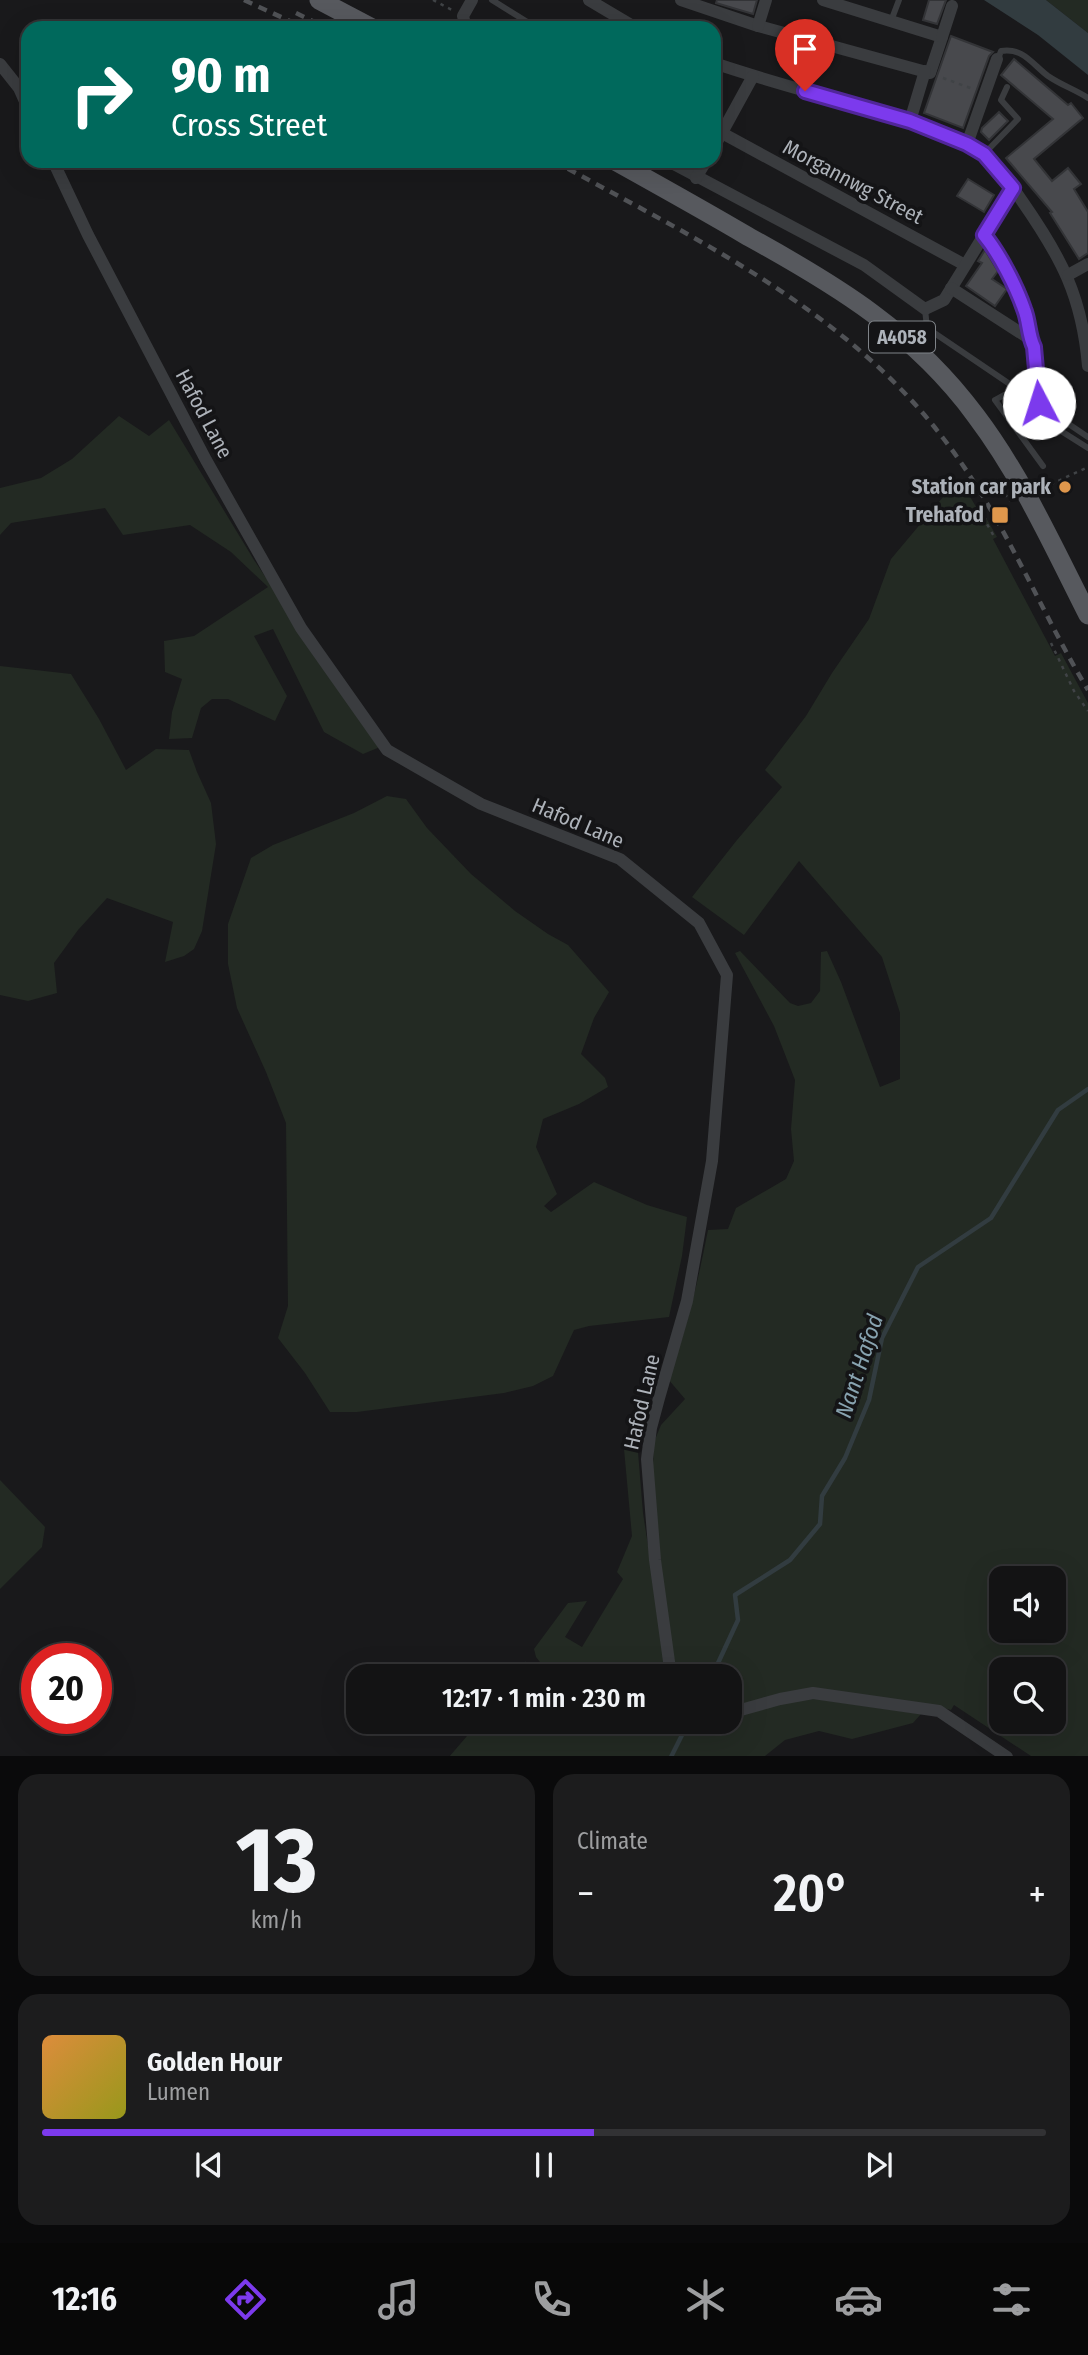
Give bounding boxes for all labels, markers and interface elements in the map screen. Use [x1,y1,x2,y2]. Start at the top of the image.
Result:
pin [775,19,835,91]
icon: arrive [786,30,824,68]
text: 90 m [171,46,271,105]
icon: right [56,49,147,140]
text: Cross Street [171,106,327,144]
street label: Morgannwg Street [778,134,928,230]
road number: A4058 [869,322,935,352]
street label: Hafod Lane [170,365,238,463]
position arrow [1002,366,1076,440]
place label: Station car park [912,474,1051,500]
marker: Station car park [1057,479,1073,495]
place label: Trehafod [906,502,984,528]
marker: Trehafod [990,505,1010,525]
street label: Hafod Lane [528,792,628,854]
water label: Nant Hafod [829,1311,889,1421]
street label: Hafod Lane [618,1352,666,1452]
map controls [989,1566,1066,1734]
button: sound [989,1566,1066,1643]
speed limit sign: 20 [21,1643,112,1734]
button: search [989,1657,1066,1734]
text: 12:17 · 1 min · 230 m [442,1683,646,1714]
text: 13 [236,1806,317,1915]
text: Climate [577,1827,648,1855]
text: 20° [773,1862,850,1925]
text: − [577,1871,594,1917]
text: + [1029,1871,1046,1917]
text: km/h [251,1906,302,1934]
text: Golden Hour [147,2047,282,2078]
text: Lumen [147,2078,210,2106]
icon: previous [190,2146,228,2184]
icon: pause [525,2146,563,2184]
icon: next [860,2146,898,2184]
icon: directions [221,2275,270,2324]
icon: music [374,2275,423,2324]
icon: phone [527,2275,576,2324]
icon: climate [681,2275,730,2324]
icon: car [834,2275,883,2324]
icon: filters [987,2275,1036,2324]
text: 12:16 [52,2280,117,2318]

